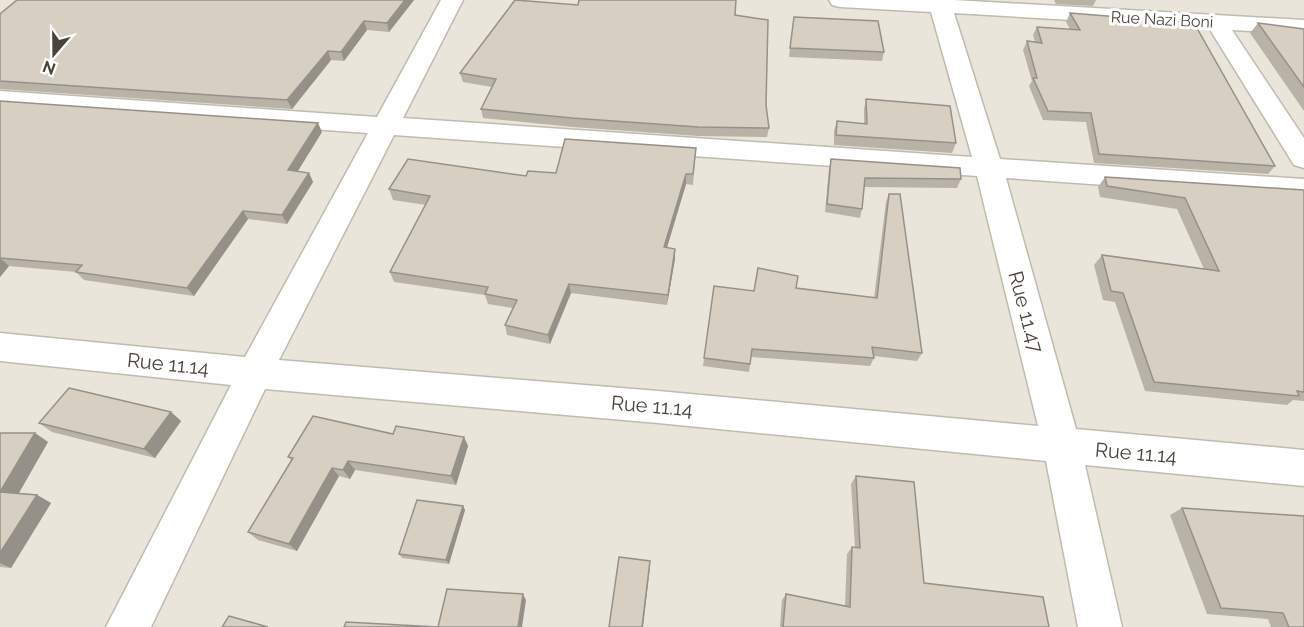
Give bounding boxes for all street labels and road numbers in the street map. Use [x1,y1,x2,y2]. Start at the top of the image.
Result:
street label: Rue Nazi Boni [1110,7,1214,32]
street label: Rue 11.47 [1004,268,1049,356]
street label: Rue 11.14 [126,348,210,380]
street label: Rue 11.14 [610,390,694,422]
street label: Rue 11.14 [1094,437,1178,469]

